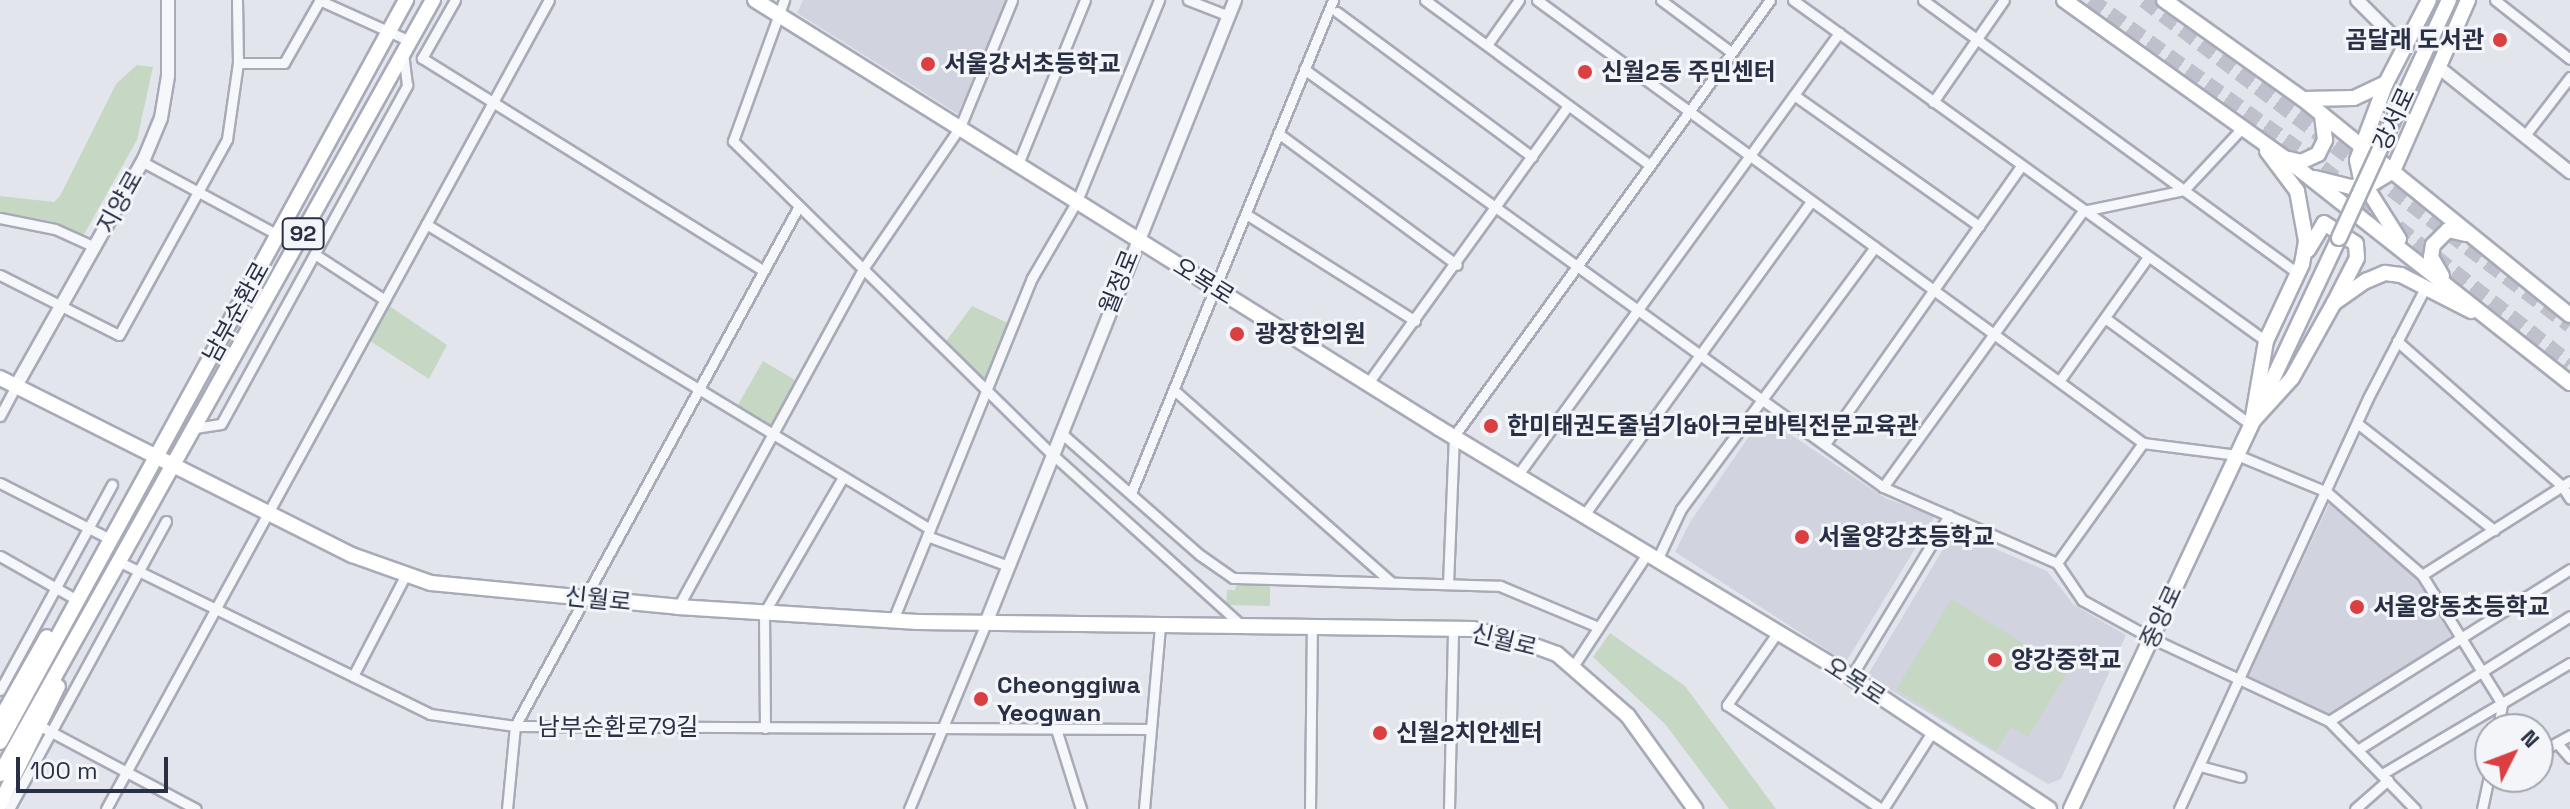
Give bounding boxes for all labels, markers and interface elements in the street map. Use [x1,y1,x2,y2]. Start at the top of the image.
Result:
place label: 곰달래 도서관 [2345,26,2484,54]
marker: 곰달래 도서관 [2491,31,2509,49]
place label: 서울강서초등학교 [944,50,1121,78]
marker: 서울강서초등학교 [919,55,937,73]
place label: 신월2동 주민센터 [1601,58,1776,86]
marker: 신월2동 주민센터 [1576,63,1594,81]
street label: 강서로 [2367,83,2421,155]
street label: 지양로 [91,166,149,238]
road number: 92 [281,216,325,252]
street label: 월정로 [1093,246,1145,318]
street label: 오목로 [1168,251,1240,311]
street label: 남부순환로 [197,257,275,367]
place label: 광장한의원 [1255,320,1365,348]
marker: 광장한의원 [1226,323,1248,345]
place label: 한미태권도줄넘기&아크로바틱전문교육관 [1507,412,1919,440]
marker: 한미태권도줄넘기&아크로바틱전문교육관 [1482,417,1500,435]
place label: 서울양강초등학교 [1818,523,1995,551]
marker: 서울양강초등학교 [1793,528,1811,546]
street label: 신월로 [564,581,632,617]
street label: 중앙로 [2134,581,2188,653]
place label: 서울양동초등학교 [2373,593,2550,621]
marker: 서울양동초등학교 [2348,598,2366,616]
street label: 신월로 [1468,618,1540,662]
place label: 양강중학교 [2011,646,2121,674]
street label: 오목로 [1819,651,1891,711]
marker: 양강중학교 [1986,651,2004,669]
place label: Cheonggiwa Yeogwan [997,671,1140,727]
marker: Cheonggiwa Yeogwan [972,690,990,708]
street label: 남부순환로79길 [538,713,698,741]
north arrow [2474,713,2554,793]
place label: 신월2치안센터 [1396,719,1543,747]
text: N [2515,723,2546,753]
marker: 신월2치안센터 [1371,724,1389,742]
scale bar [20,741,172,791]
text: 100 m [30,755,98,786]

